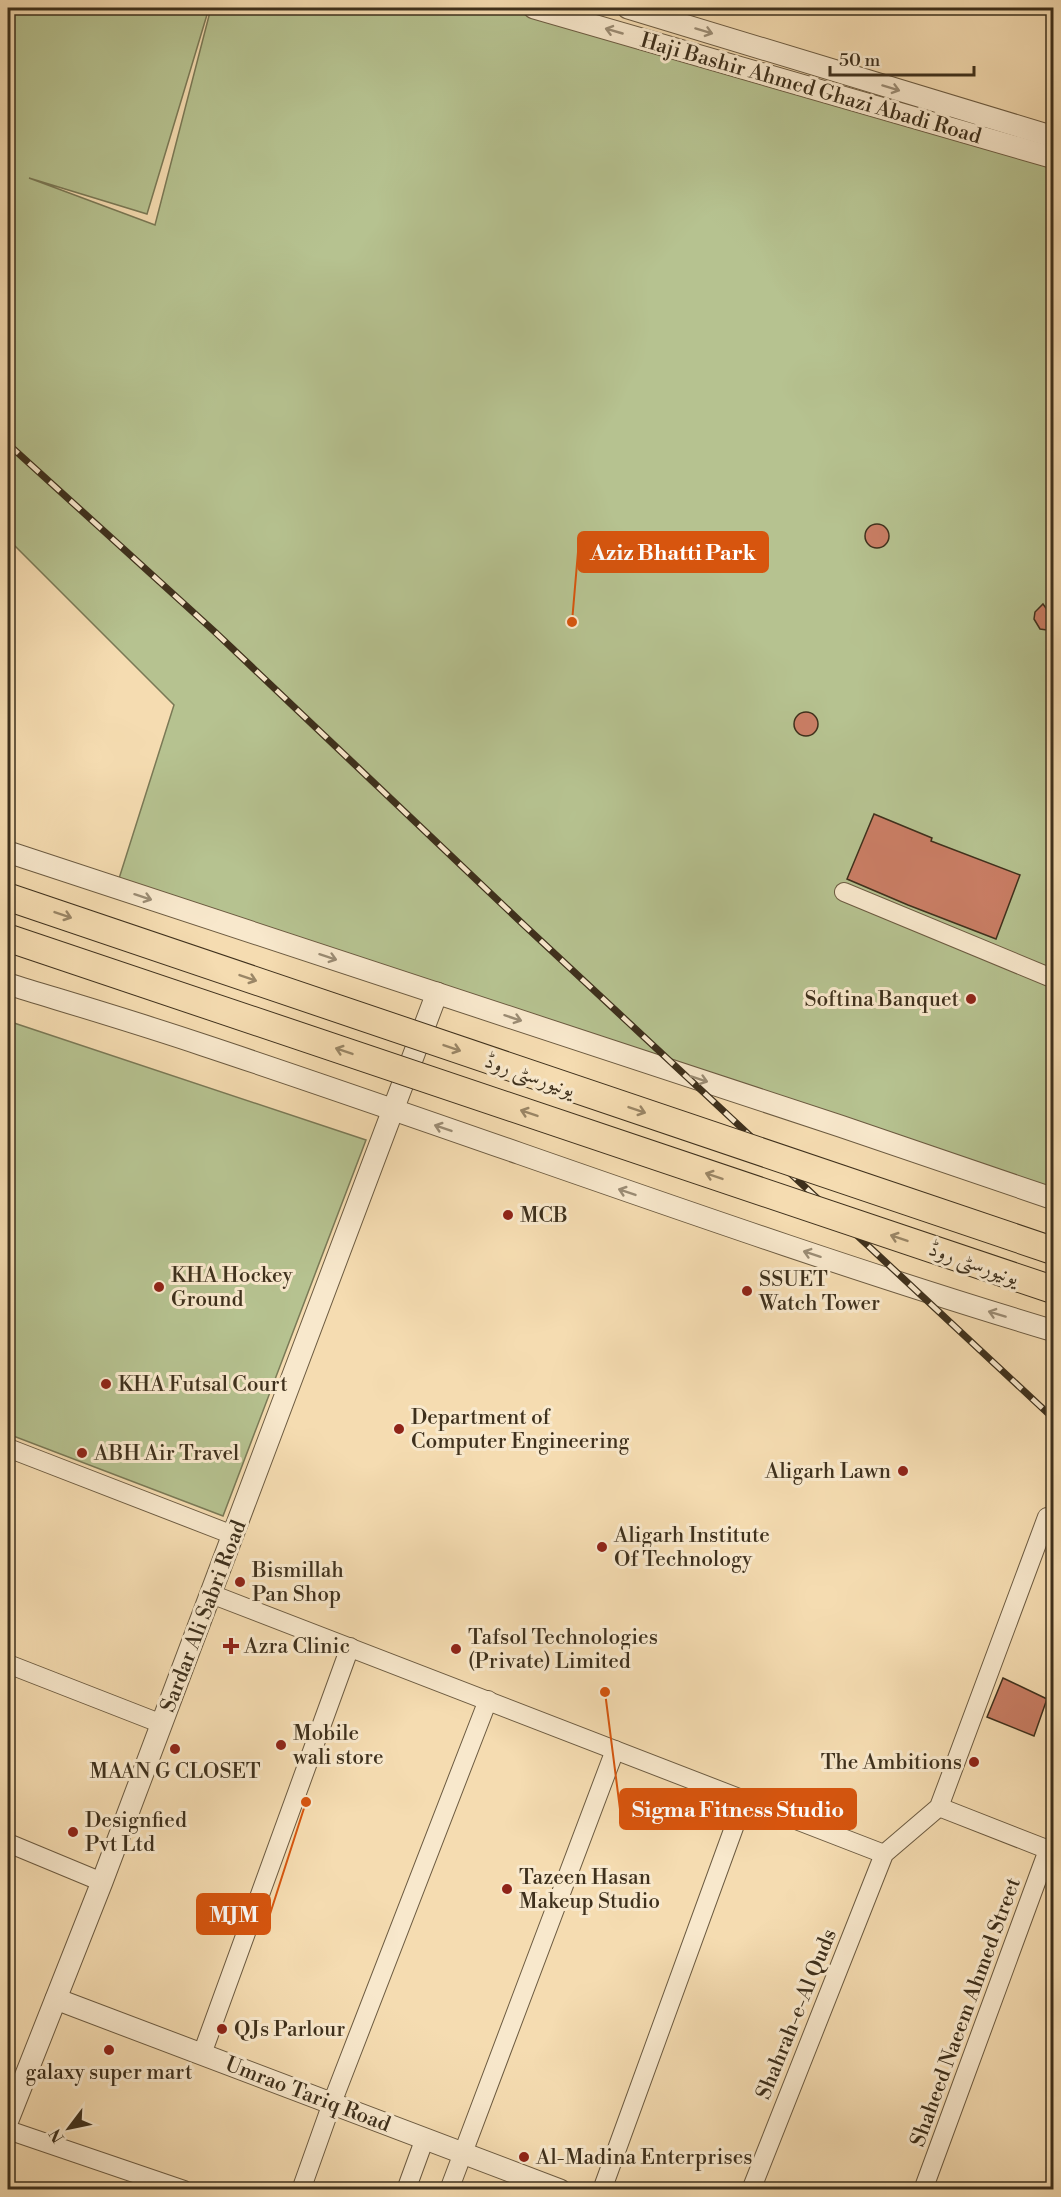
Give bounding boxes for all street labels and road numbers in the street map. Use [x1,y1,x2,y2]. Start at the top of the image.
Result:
street label: Haji Bashir Ahmed Ghazi Abadi Road [637,28,984,150]
street label: یونیورسٹی روڈ [481,1048,579,1105]
street label: یونیورسٹی روڈ [925,1236,1023,1293]
street label: Sardar Ali Sabri Road [155,1517,253,1716]
street label: Shaheed Naeem Ahmed Street [905,1874,1027,2150]
street label: Shahrah-e-Al Quds [751,1925,843,2103]
street label: Umrao Tariq Road [221,2051,394,2138]

